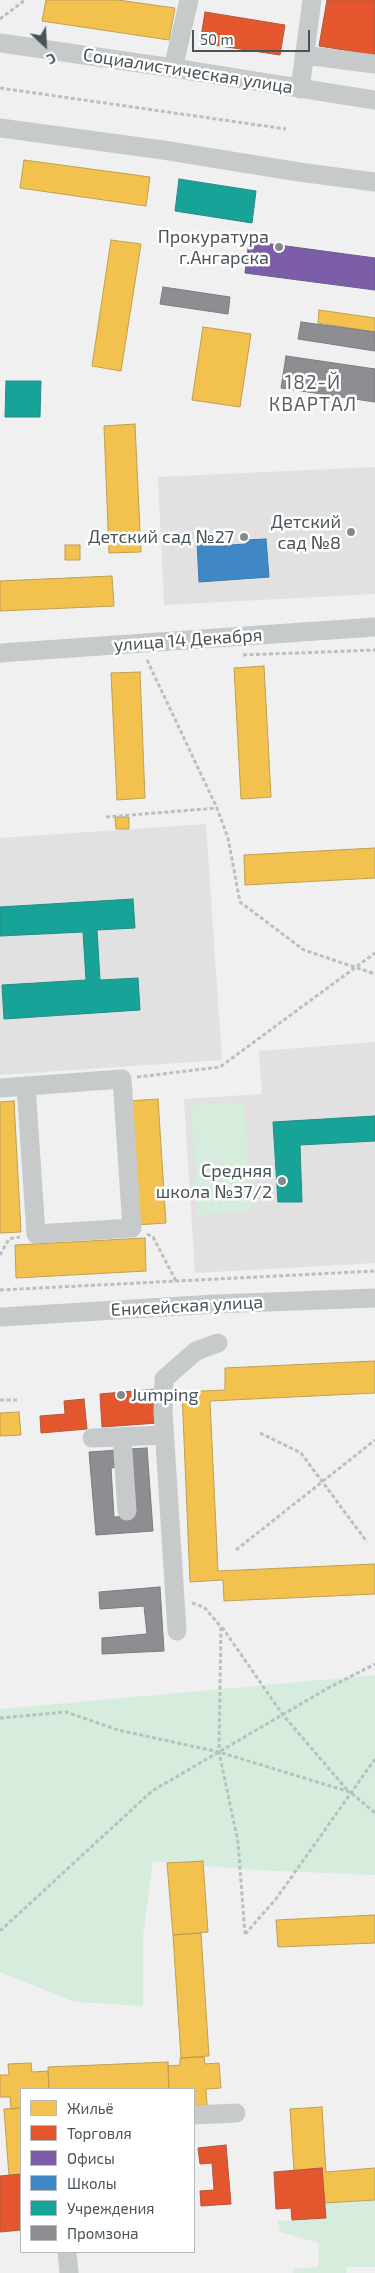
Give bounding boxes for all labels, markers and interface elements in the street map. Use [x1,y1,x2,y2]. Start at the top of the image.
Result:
north arrow [20,20,70,70]
scale bar [195,20,312,52]
text: 50 m [200,30,234,48]
street label: Социалистическая улица [81,44,295,98]
text: С [44,50,59,68]
place label: Прокуратура г.Ангарска [158,226,269,268]
marker: Прокуратура г.Ангарска [273,241,285,253]
district label: 182-Й КВАРТАЛ [268,372,358,416]
place label: Детский сад №8 [271,511,341,554]
place label: Детский сад №27 [88,526,234,548]
marker: Детский сад №8 [345,526,357,538]
marker: Детский сад №27 [238,531,250,543]
street label: улица 14 Декабря [113,624,263,656]
place label: Средняя школа №37/2 [156,1160,272,1202]
marker: Средняя школа №37/2 [276,1175,288,1187]
street label: Енисейская улица [110,1291,264,1321]
place label: Jumping [131,1384,199,1406]
marker: Jumping [115,1389,127,1401]
legend [20,2088,195,2253]
text: Жильё [67,2099,114,2117]
text: Торговля [67,2124,132,2142]
text: Офисы [67,2149,115,2167]
text: Школы [67,2174,117,2192]
text: Учреждения [67,2199,154,2217]
text: Промзона [67,2224,139,2242]

